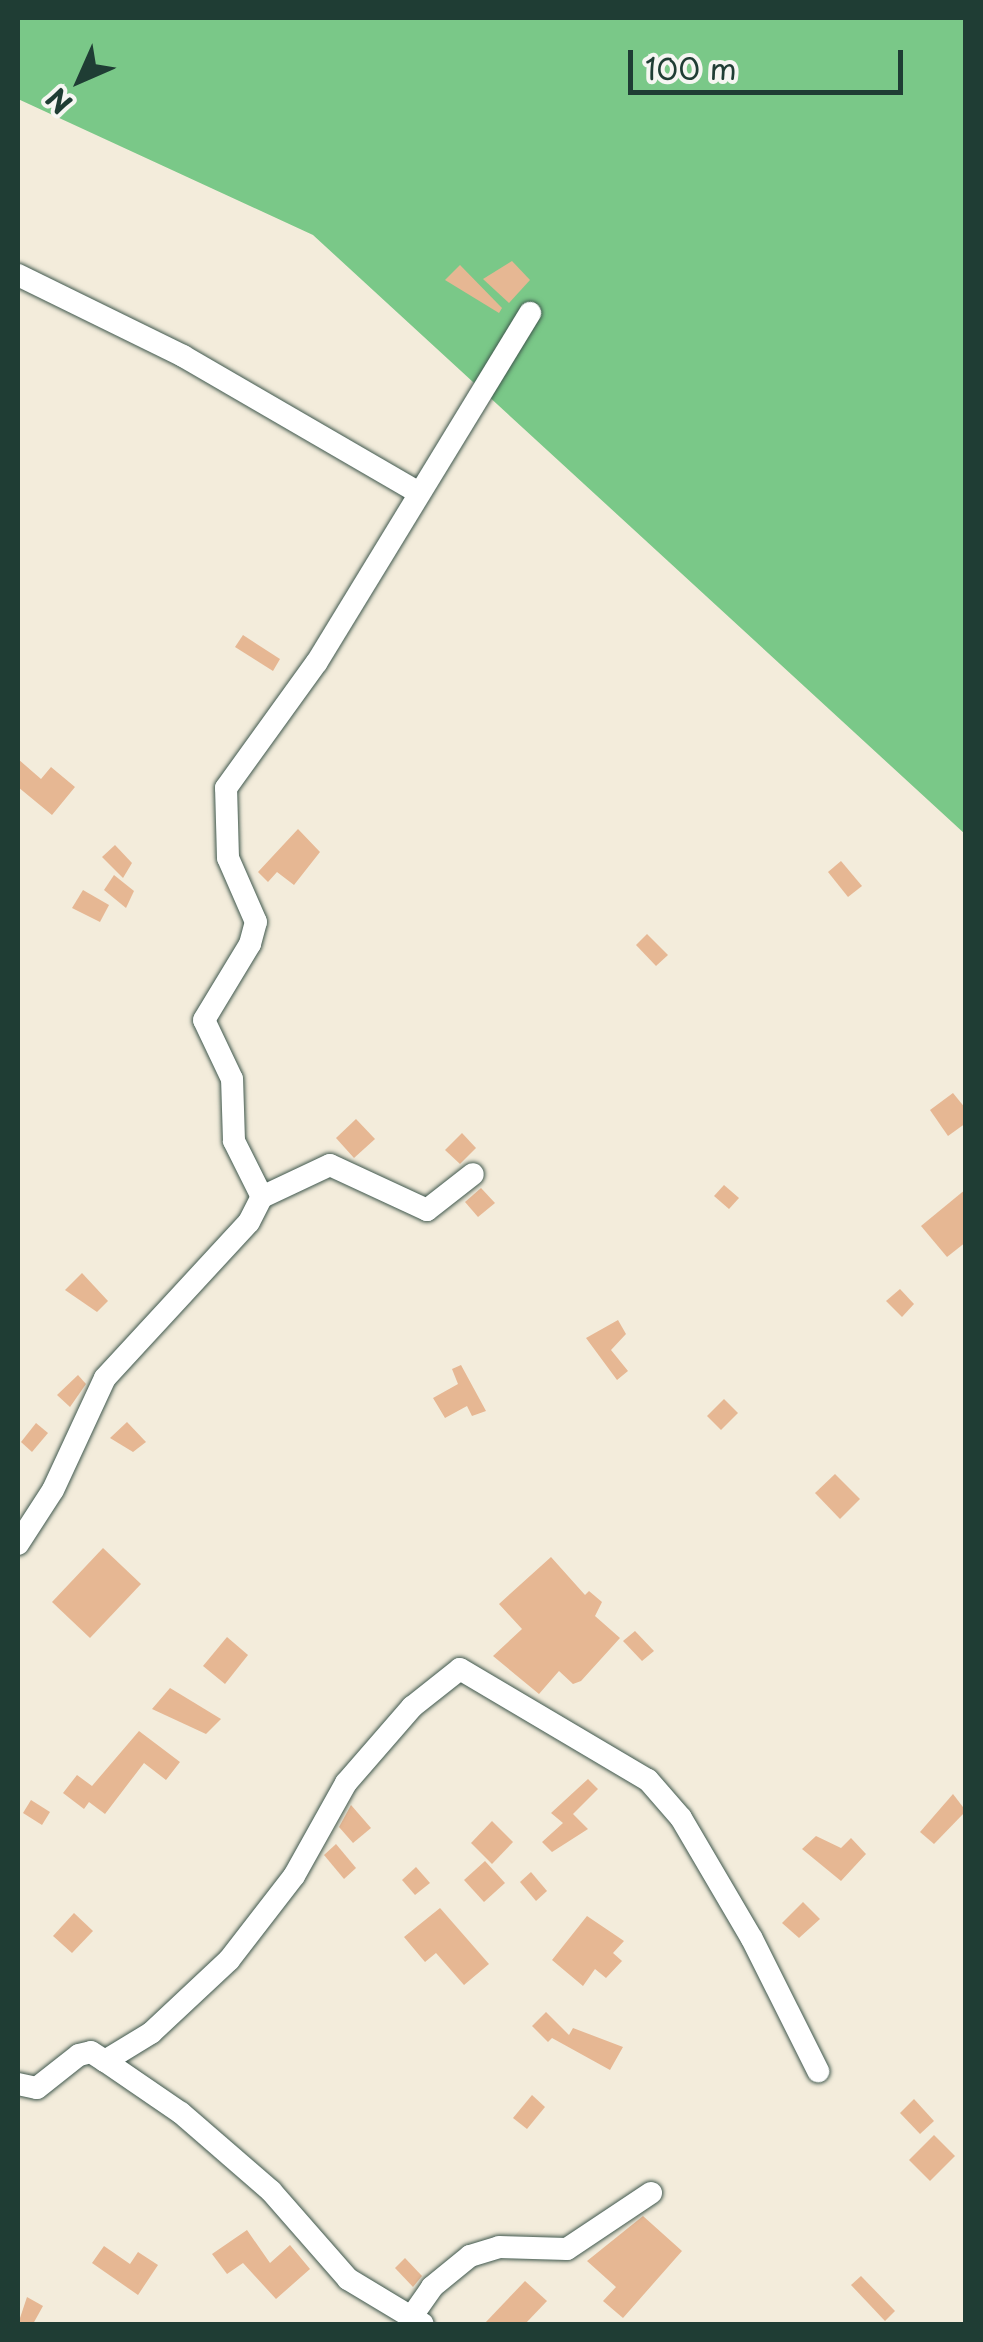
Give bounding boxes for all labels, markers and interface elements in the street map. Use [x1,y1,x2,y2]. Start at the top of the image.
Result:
north arrow [30,30,130,130]
scale bar [633,30,908,92]
text: 100 m [645,45,737,90]
text: N [35,79,81,125]

